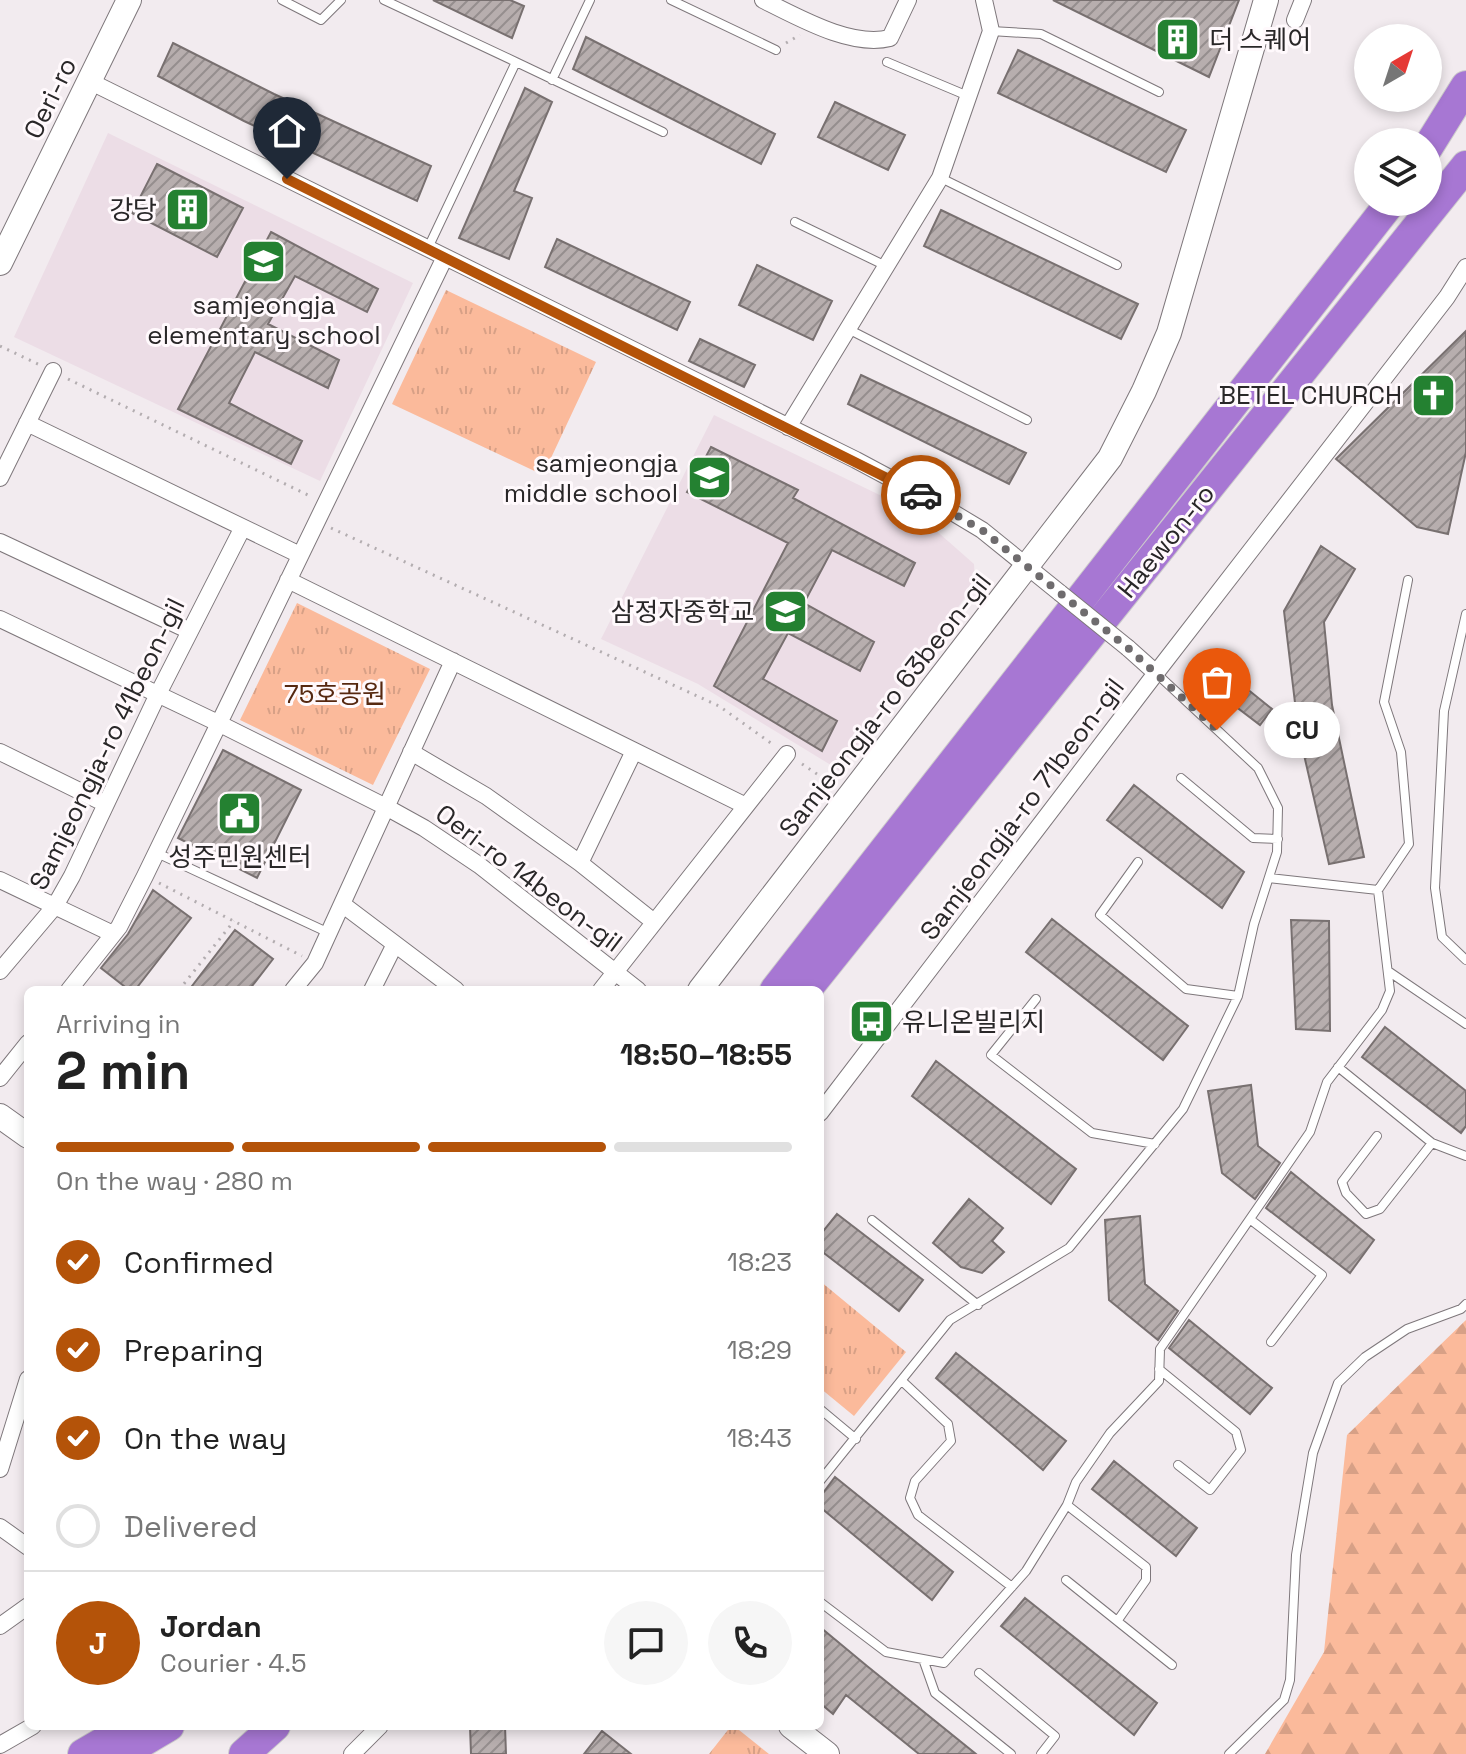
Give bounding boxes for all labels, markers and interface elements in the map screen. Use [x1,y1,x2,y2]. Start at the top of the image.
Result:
building icon: 더 스퀘어 [1154,16,1202,64]
place label: 더 스퀘어 [1209,23,1311,57]
north arrow [1354,24,1442,112]
map controls [1354,24,1442,216]
street label: Oeri-ro [16,52,84,144]
pin [253,97,321,179]
icon: home [265,109,309,153]
button: layers [1354,128,1442,216]
building icon: 강당 [164,186,212,234]
place label: 강당 [109,193,157,227]
school or university icon: samjeongja elementary school [240,238,288,286]
place label: samjeongja elementary school [147,288,381,352]
church icon: BETEL CHURCH [1409,371,1457,419]
place label: BETEL CHURCH [1219,378,1402,412]
place label: samjeongja middle school [504,446,678,510]
school or university icon: samjeongja middle school [685,454,733,502]
courier [881,455,961,535]
icon: car [899,473,943,517]
street label: Haewon-ro [1110,477,1222,605]
street label: Samjeongja-ro 63beon-gil [771,566,999,844]
school or university icon: 삼정자중학교 [761,588,809,636]
street label: Samjeongja-ro 41beon-gil [21,592,193,896]
place label: 삼정자중학교 [610,595,754,629]
pin [1183,648,1251,730]
icon: bag [1195,660,1239,704]
street label: Samjeongja-ro 71beon-gil [912,671,1132,947]
park label: 75호공원 [284,677,386,711]
callout: CU [1265,702,1341,758]
text: CU [1285,713,1319,747]
public building icon: 성주민원센터 [216,790,264,838]
street label: Oeri-ro 14beon-gil [429,797,629,959]
place label: 성주민원센터 [168,840,312,874]
bus stop icon: 유니온빌리지 [847,998,895,1046]
place label: 유니온빌리지 [902,1005,1046,1039]
text: Arriving in [56,1007,180,1041]
text: 18:50–18:55 [620,1035,792,1074]
text: 2 min [56,1038,190,1104]
text: On the way · 280 m [56,1164,293,1198]
icon: check [56,1240,100,1284]
text: Confirmed [124,1243,274,1282]
text: 18:23 [727,1245,792,1279]
icon: check [56,1328,100,1372]
text: Preparing [124,1331,263,1370]
text: 18:29 [727,1333,792,1367]
icon: check [56,1416,100,1460]
text: On the way [124,1419,287,1458]
text: 18:43 [726,1421,792,1455]
text: Delivered [124,1507,258,1546]
button: chat [604,1601,688,1685]
button: phone [708,1601,792,1685]
text: Jordan [160,1607,262,1646]
text: J [89,1624,107,1663]
text: Courier · 4.5 [160,1646,307,1680]

